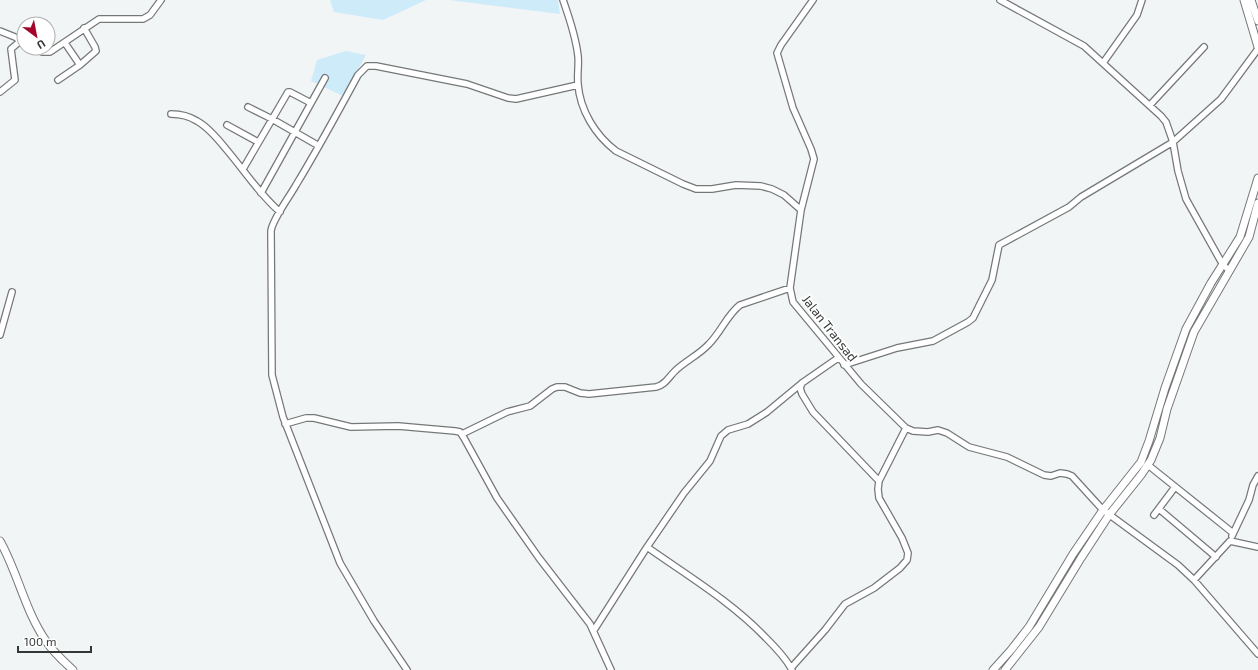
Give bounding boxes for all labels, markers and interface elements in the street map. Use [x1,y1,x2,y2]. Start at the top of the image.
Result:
north arrow [16,16,56,56]
text: U [35,37,48,52]
street label: Jalan Transad [799,291,861,365]
scale bar [18,628,91,654]
text: 100 m [24,634,56,648]

